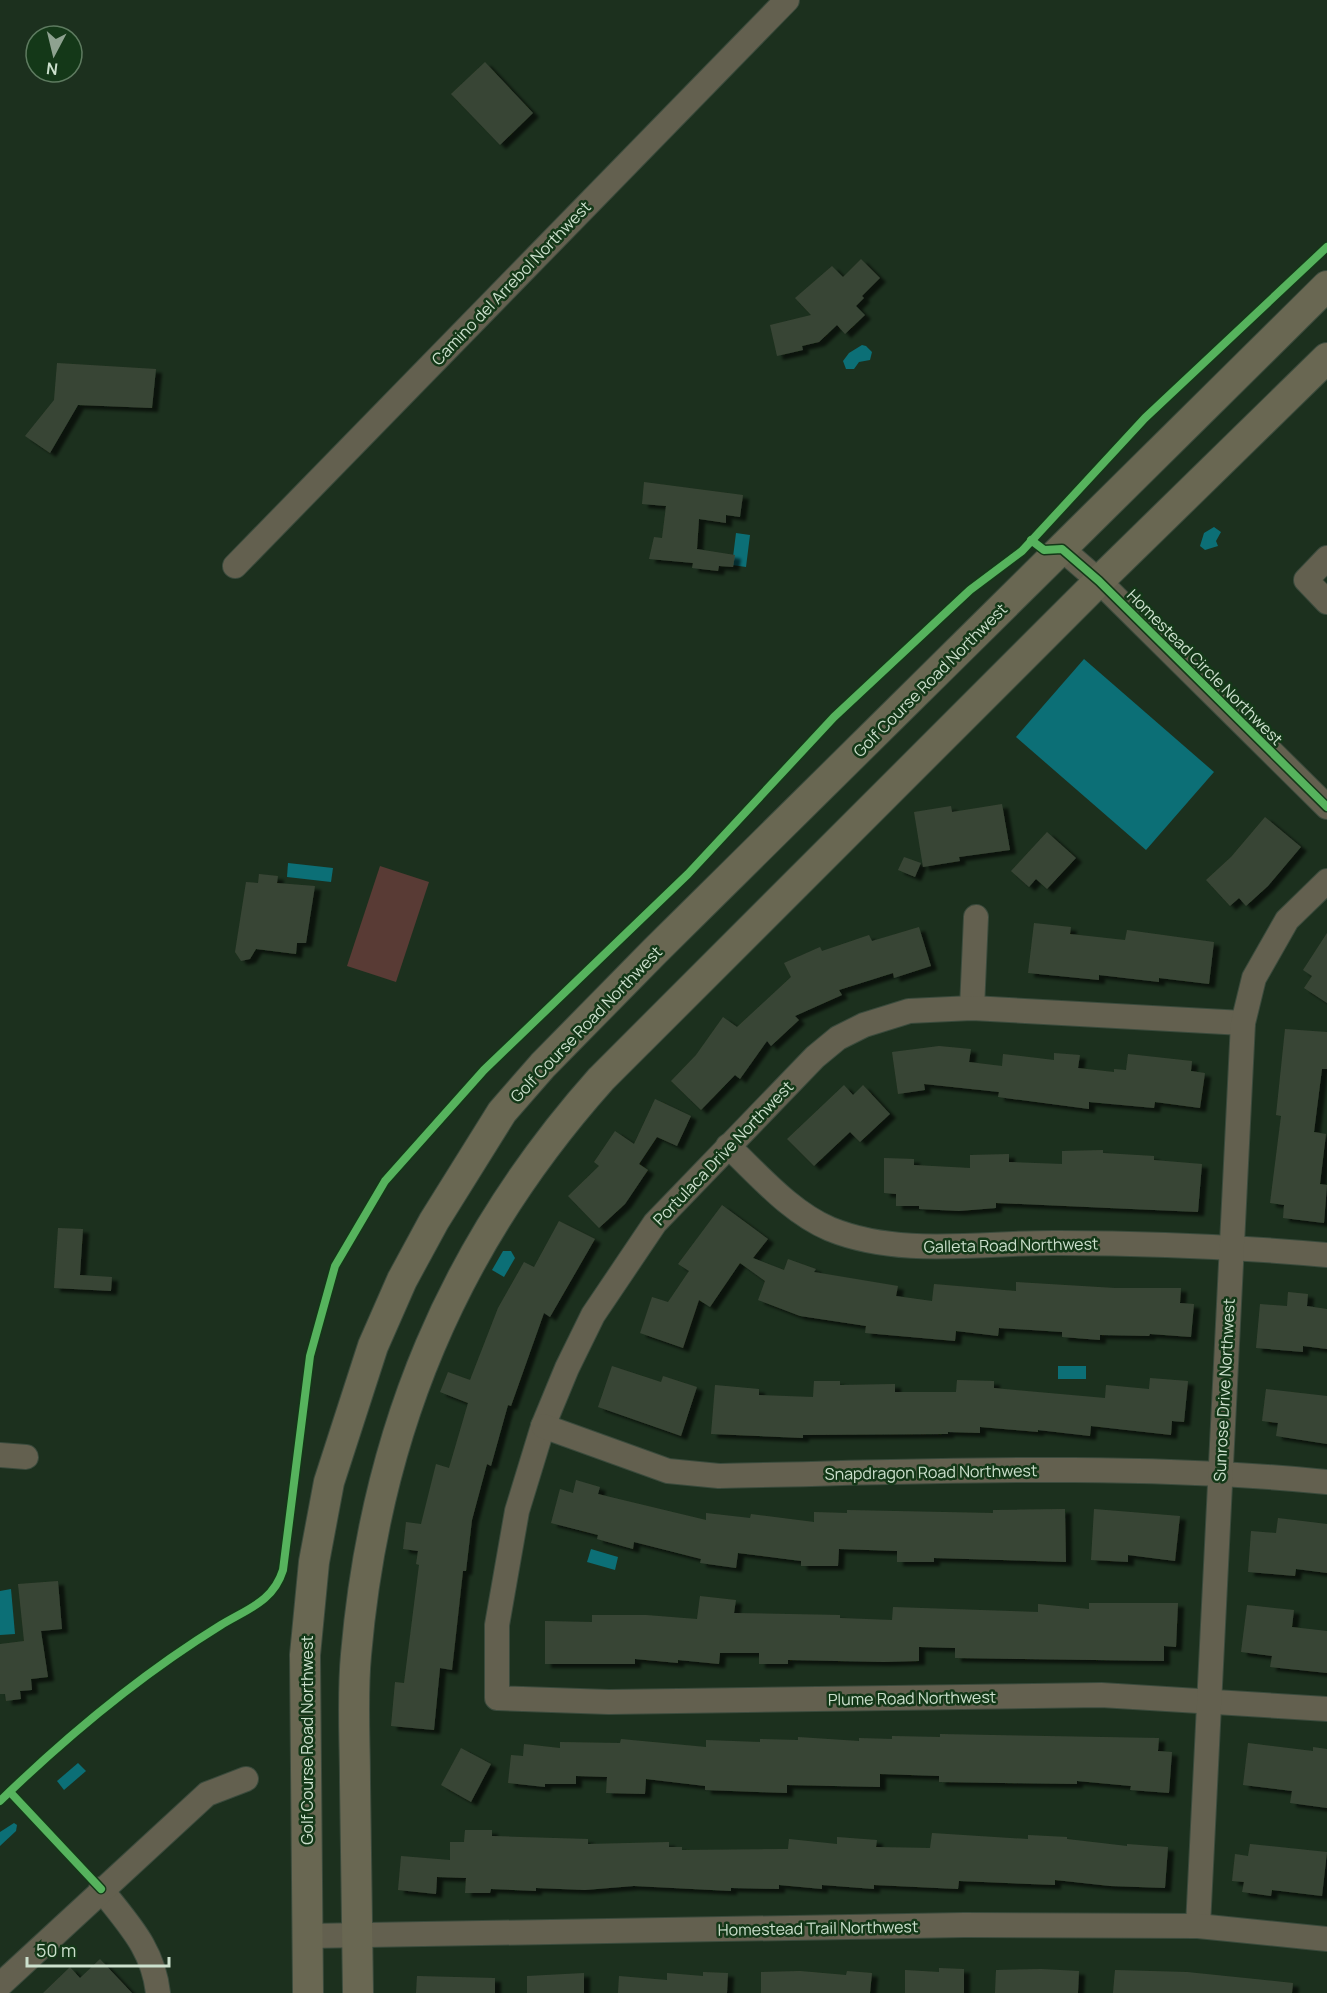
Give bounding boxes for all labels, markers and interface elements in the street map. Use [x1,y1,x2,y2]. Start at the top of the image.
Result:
north arrow [24,24,84,84]
text: N [45,57,59,81]
street label: Camino del Arrebol Northwest [427,196,595,370]
street label: Homestead Circle Northwest [1122,584,1288,750]
street label: Golf Course Road Northwest [848,598,1012,762]
street label: Golf Course Road Northwest [505,941,667,1107]
street label: Portulaca Drive Northwest [648,1076,798,1230]
street label: Galleta Road Northwest [923,1232,1099,1258]
street label: Sunrose Drive Northwest [1208,1298,1240,1482]
street label: Snapdragon Road Northwest [825,1459,1037,1485]
street label: Golf Course Road Northwest [296,1635,318,1845]
street label: Plume Road Northwest [828,1686,996,1710]
street label: Homestead Trail Northwest [718,1915,918,1941]
scale bar [27,1930,170,1968]
text: 50 m [36,1938,76,1962]

